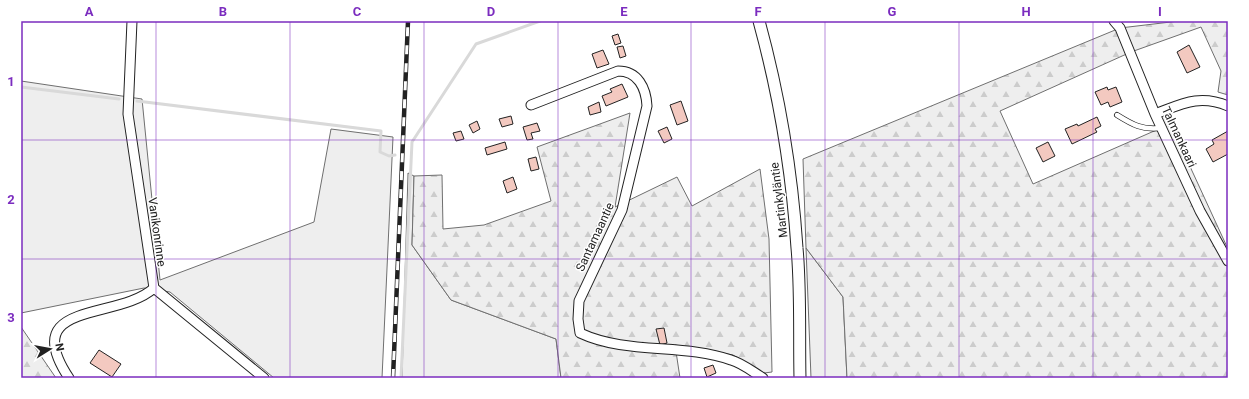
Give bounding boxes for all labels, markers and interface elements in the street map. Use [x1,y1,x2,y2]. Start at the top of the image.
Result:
text: A [85,4,94,19]
text: B [219,4,227,19]
text: C [353,4,362,19]
text: D [487,4,495,19]
text: E [620,4,628,19]
text: F [754,4,762,19]
text: G [888,4,897,19]
text: H [1021,4,1031,19]
text: I [1158,4,1162,19]
text: 1 [7,74,15,89]
street label: Talmankaari [1159,104,1199,170]
street label: Martinkyläntie [767,161,791,239]
text: 2 [7,192,15,207]
street label: Vanikonrinne [145,197,169,267]
street label: Santamaantie [573,200,617,274]
text: 3 [7,310,15,325]
north arrow [30,329,70,369]
text: N [52,342,66,352]

